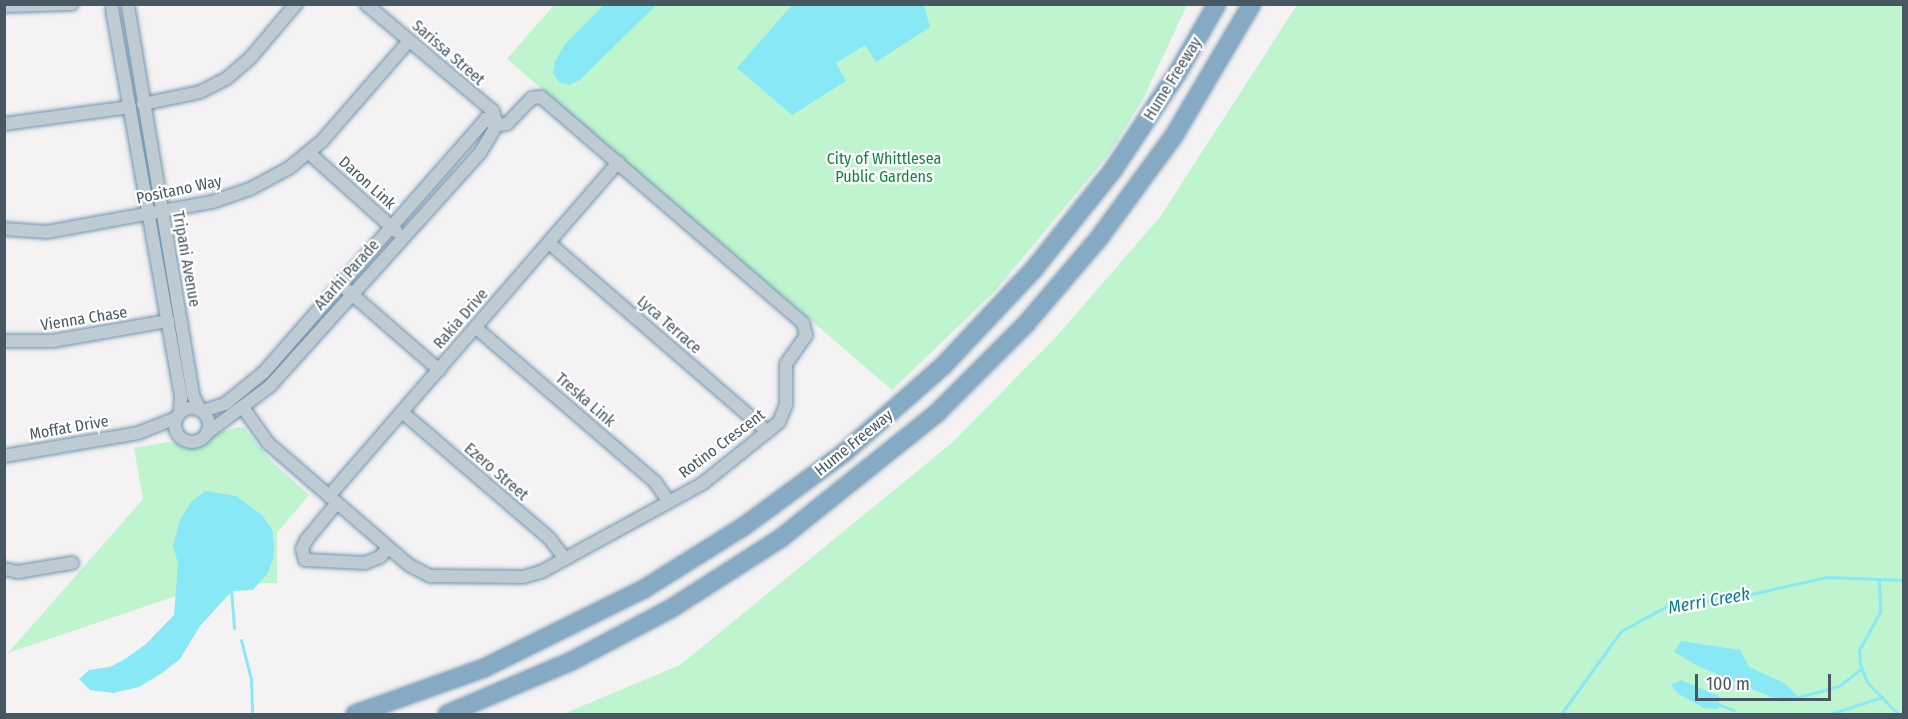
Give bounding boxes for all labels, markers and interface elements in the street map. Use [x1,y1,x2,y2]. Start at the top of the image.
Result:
street label: Sarissa Street [408,16,488,90]
street label: Hume Freeway [1140,34,1206,124]
park label: City of Whittlesea Public Gardens [827,149,941,187]
street label: Daron Link [335,153,399,213]
street label: Positano Way [134,172,224,208]
street label: Tripani Avenue [168,210,204,308]
street label: Atarhi Parade [310,236,384,314]
street label: Rakia Drive [430,285,492,353]
street label: Lyca Terrace [633,292,705,358]
street label: Vienna Chase [39,303,129,335]
street label: Treska Link [551,369,619,431]
street label: Rotino Crescent [675,405,769,483]
street label: Hume Freeway [811,406,897,480]
street label: Moffat Drive [28,412,110,444]
street label: Ezero Street [460,439,532,505]
water label: Merri Creek [1666,583,1752,619]
scale bar [1698,662,1834,700]
text: 100 m [1706,673,1750,695]

